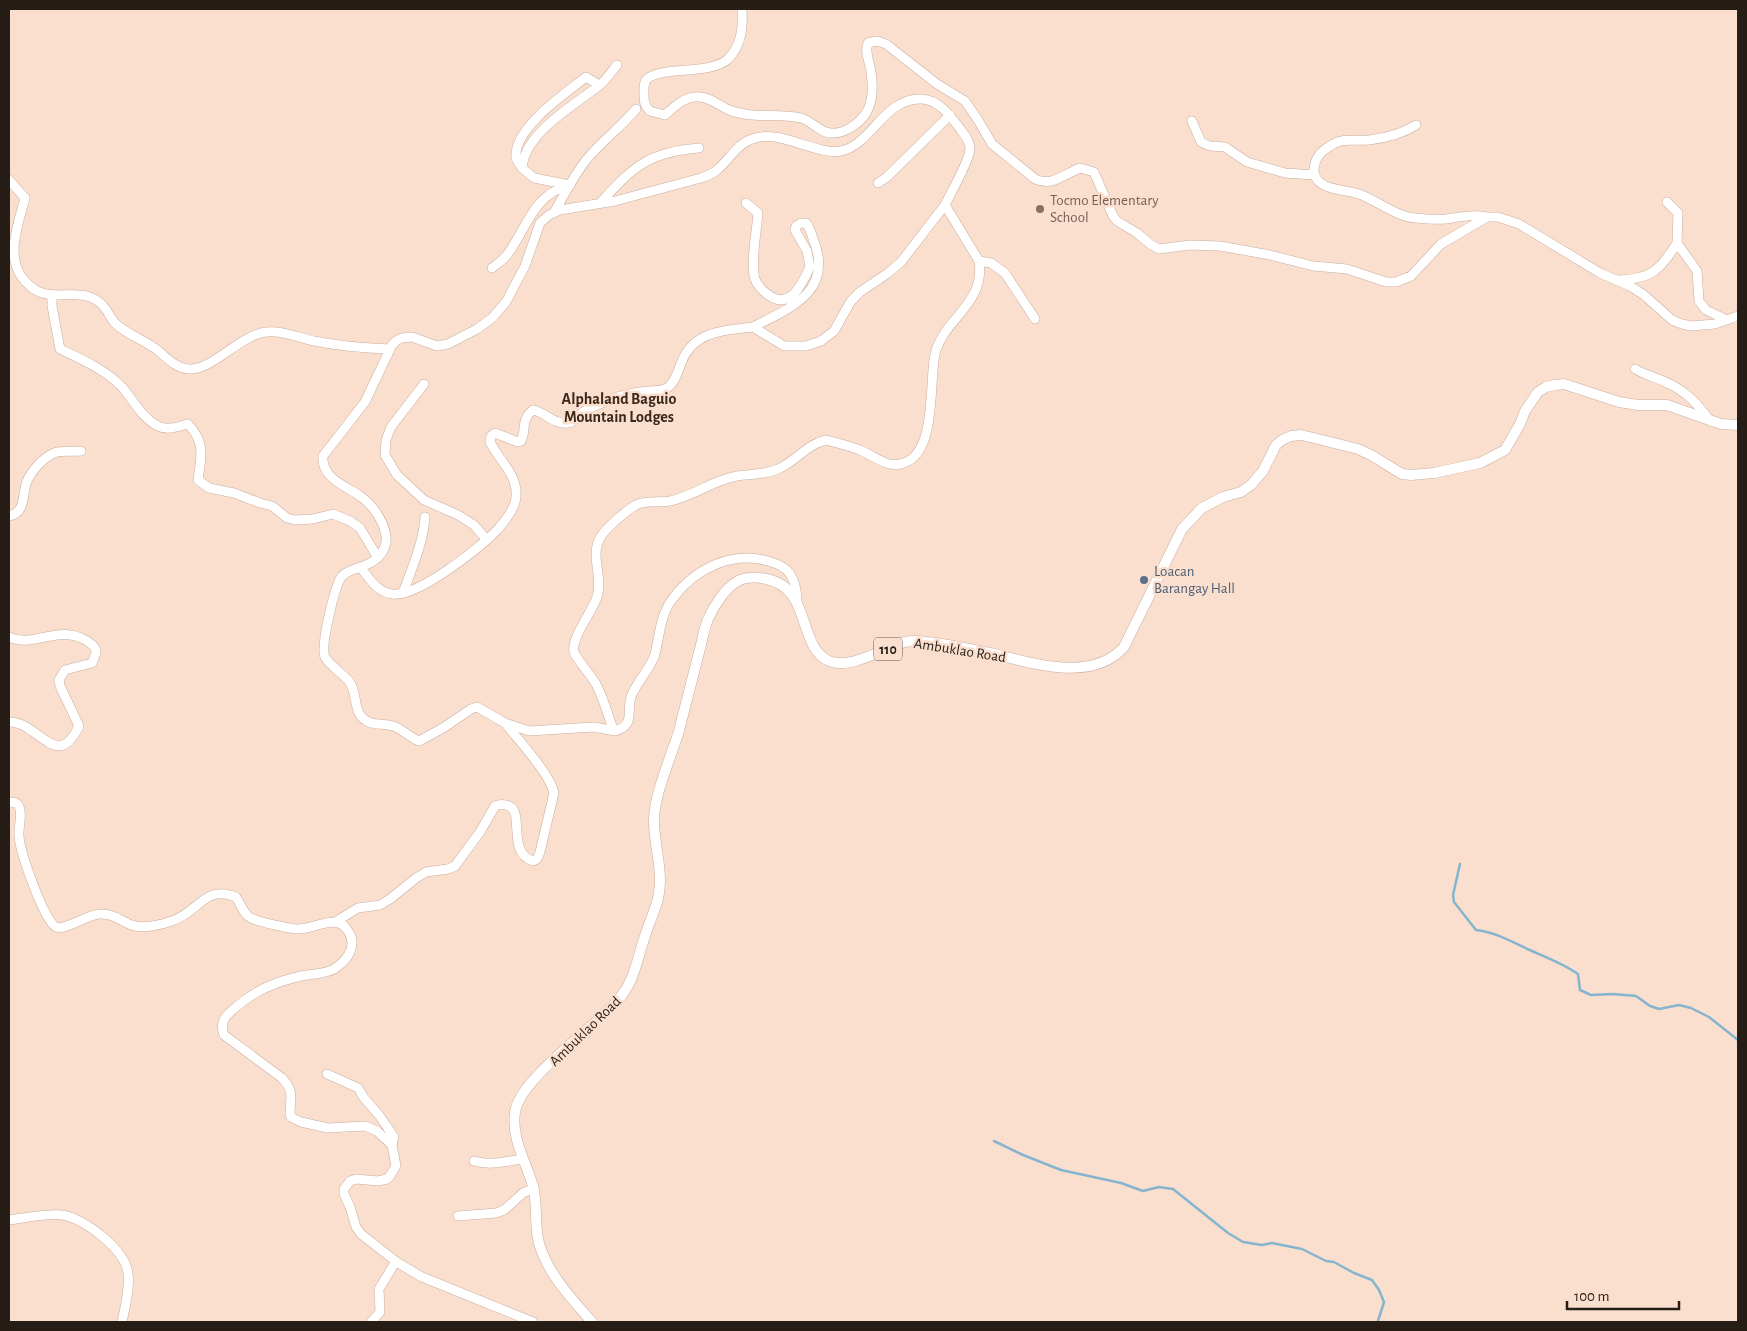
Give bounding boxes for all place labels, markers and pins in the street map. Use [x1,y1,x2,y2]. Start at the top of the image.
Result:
place label: Tocmo Elementary School [1050,193,1159,225]
marker: Tocmo Elementary School [1034,203,1046,215]
place label: Loacan Barangay Hall [1154,564,1235,596]
marker: Loacan Barangay Hall [1138,574,1150,586]

